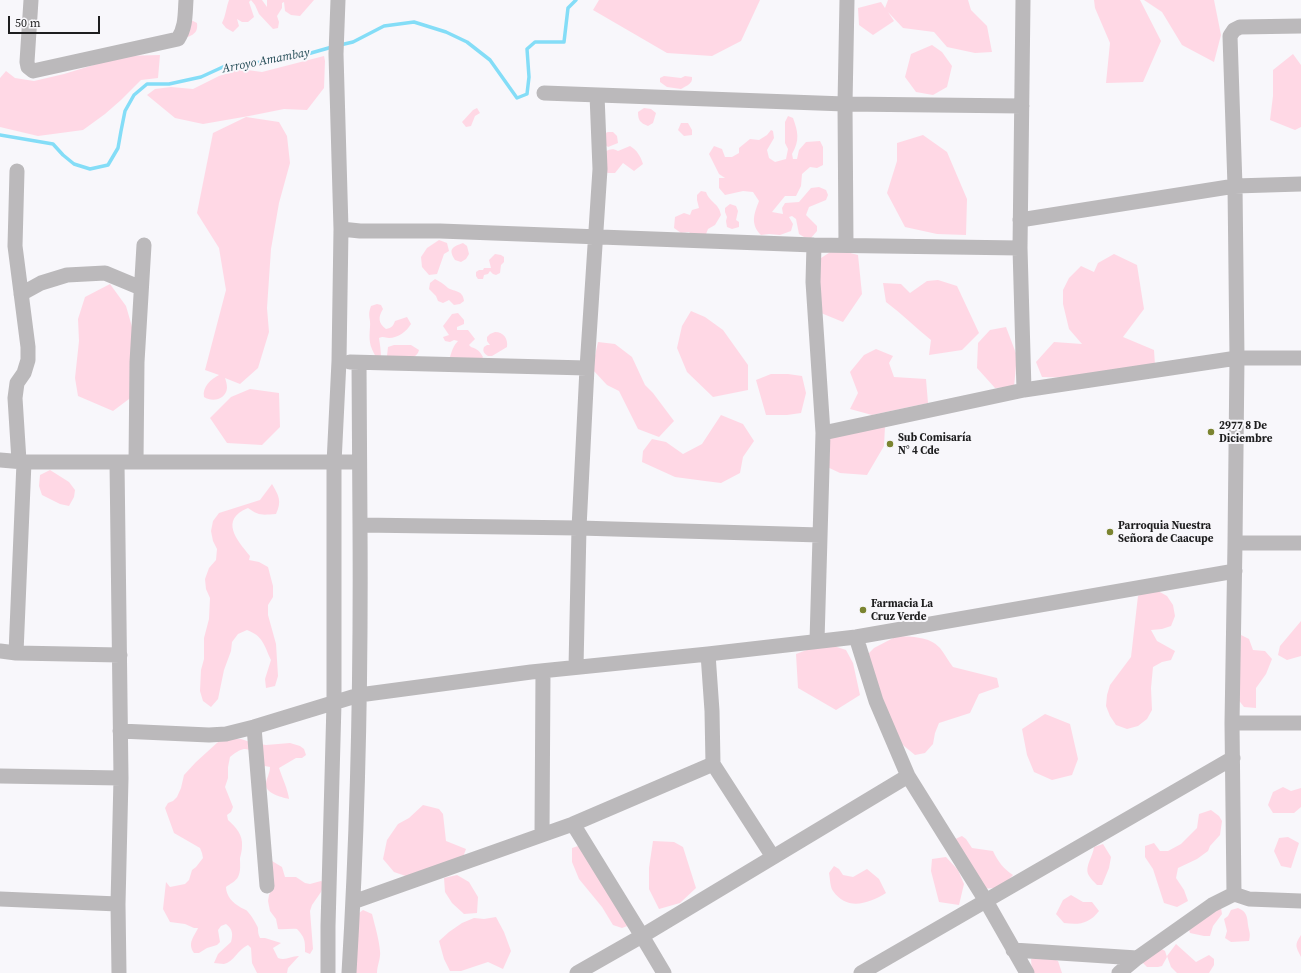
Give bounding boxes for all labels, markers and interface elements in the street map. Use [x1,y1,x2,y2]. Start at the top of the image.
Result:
scale bar [10,8,102,34]
text: 50 m [15,15,41,31]
water label: Arroyo Amambay [221,45,311,77]
place label: 2977 8 De Diciembre [1219,419,1272,445]
marker: 2977 8 De Diciembre [1206,427,1216,437]
place label: Sub Comisaría N° 4 Cde [898,431,971,457]
marker: Sub Comisaría N° 4 Cde [885,439,895,449]
place label: Parroquia Nuestra Señora de Caacupe [1118,519,1214,545]
marker: Parroquia Nuestra Señora de Caacupe [1105,527,1115,537]
place label: Farmacia La Cruz Verde [871,597,933,623]
marker: Farmacia La Cruz Verde [858,605,868,615]

